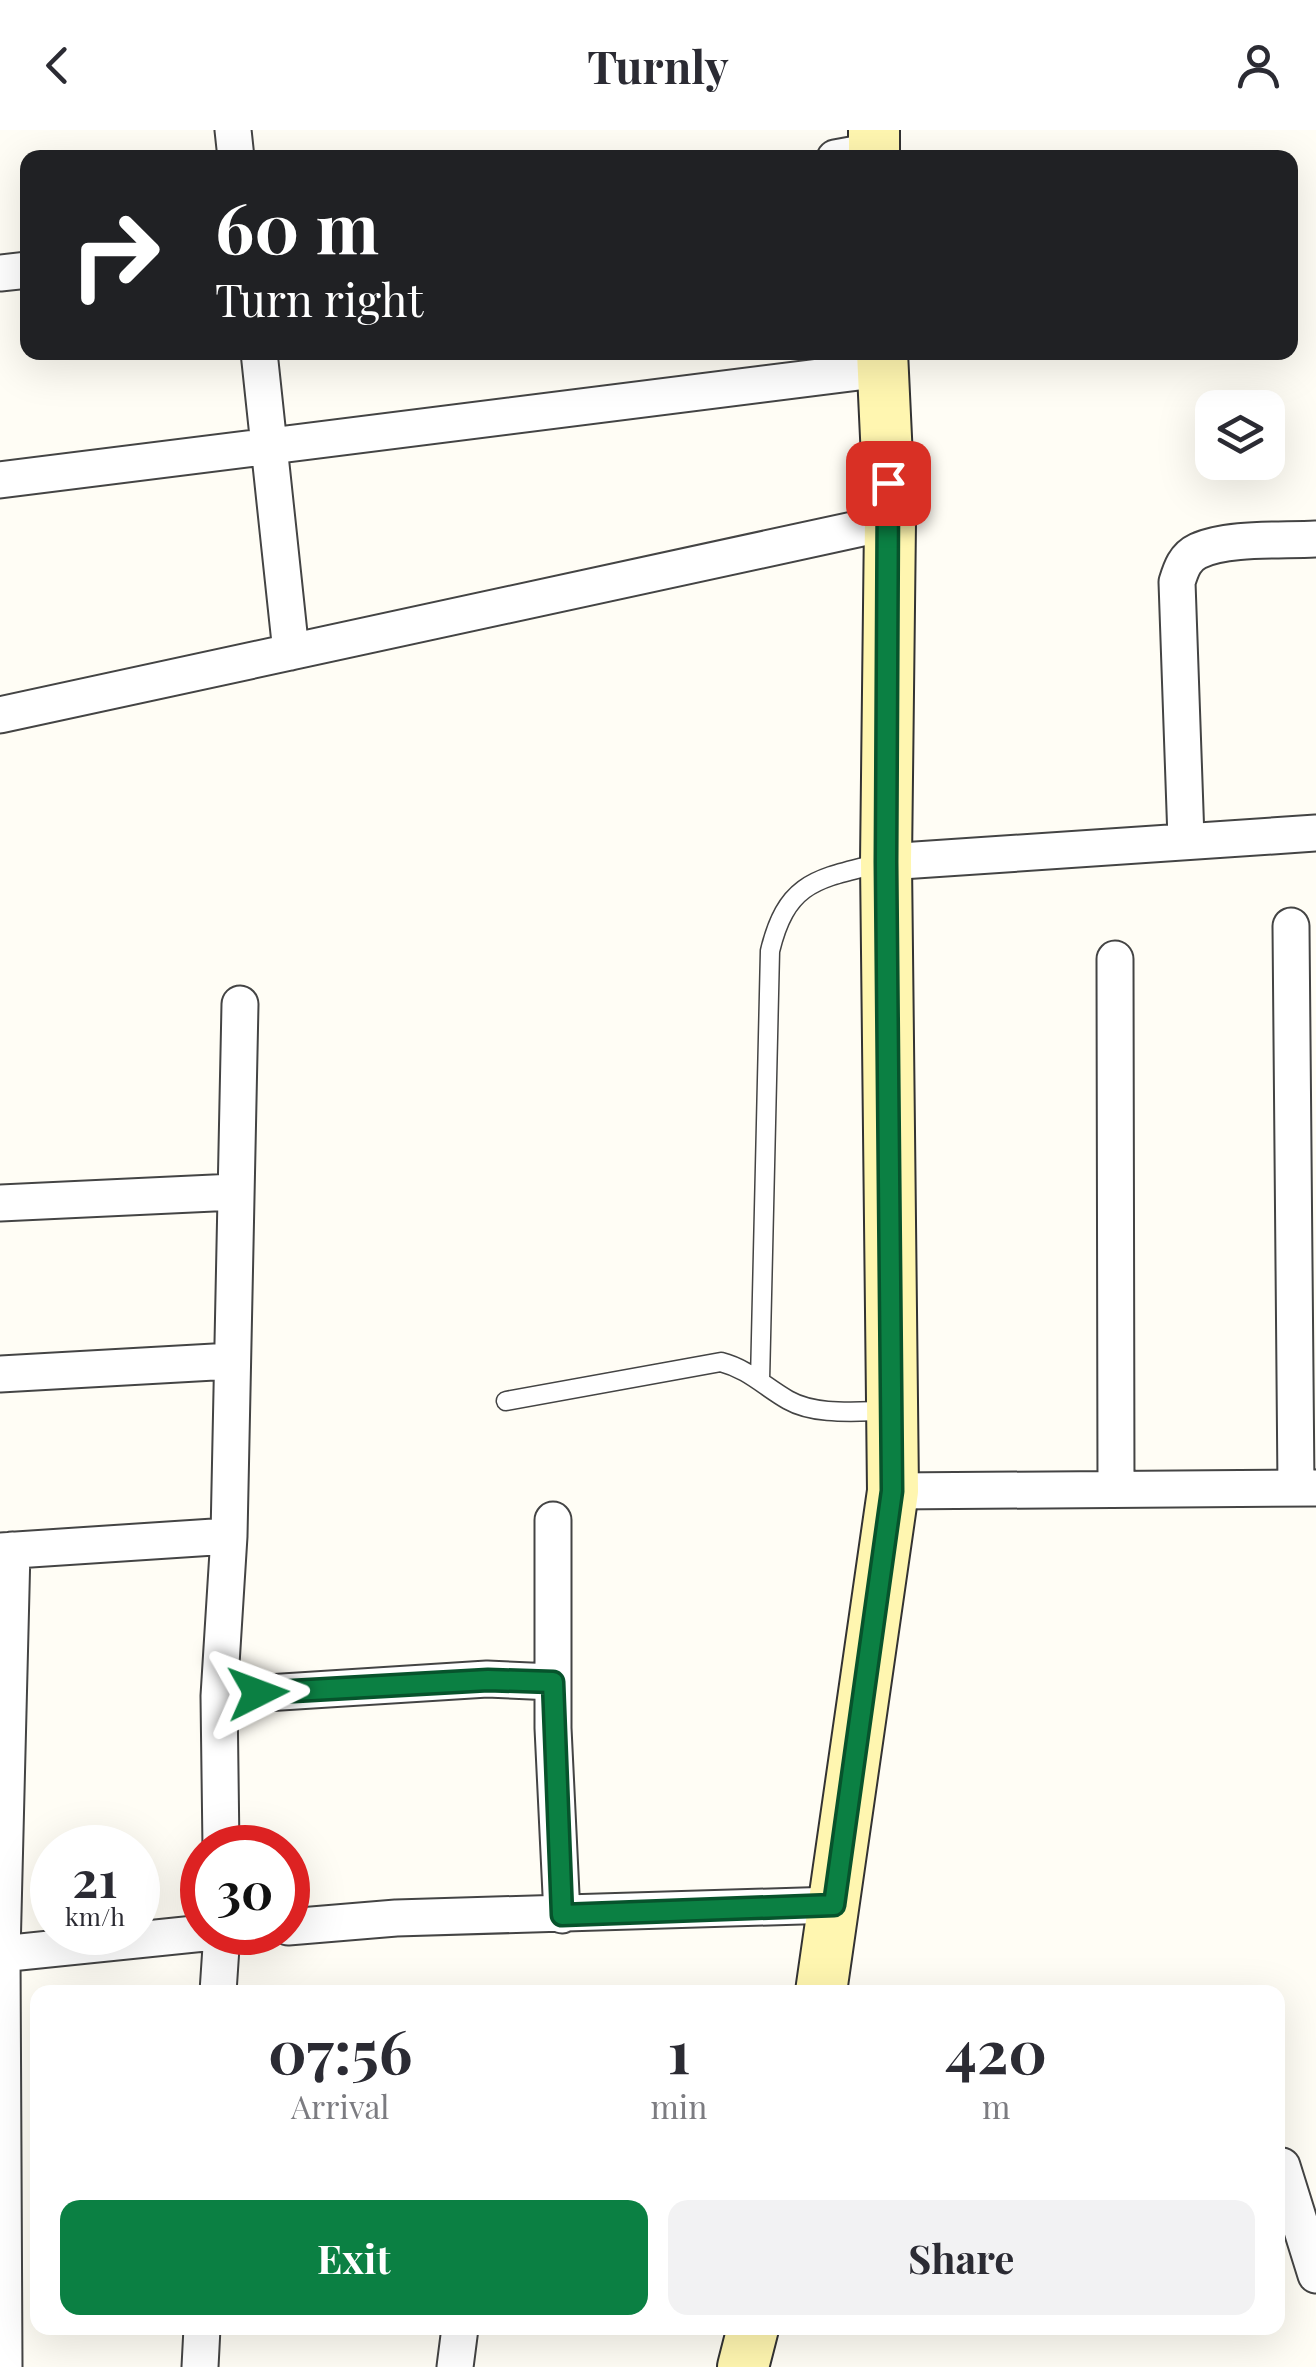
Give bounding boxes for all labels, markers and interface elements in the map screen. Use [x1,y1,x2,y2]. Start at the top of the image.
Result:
text: Turnly [587,35,729,95]
icon: back [30,38,85,93]
icon: person [1231,38,1286,93]
text: 60 m [215,178,379,272]
icon: right [50,190,180,320]
text: Turn right [215,268,423,328]
map controls [1195,390,1285,480]
button: layers [1195,390,1285,480]
pin [846,441,931,526]
icon: arrive [861,456,916,511]
position arrow [206,1641,310,1745]
speed limit sign: 30 [180,1825,310,1955]
text: 21 [72,1844,118,1911]
text: km/h [65,1899,125,1932]
text: 07:56 [268,2009,413,2089]
text: 1 [667,2009,690,2089]
text: 420 [945,2009,1047,2089]
text: Arrival [291,2084,390,2127]
text: min [650,2084,707,2127]
text: m [982,2084,1010,2127]
button: Exit [60,2200,648,2315]
button: Share [668,2200,1255,2315]

